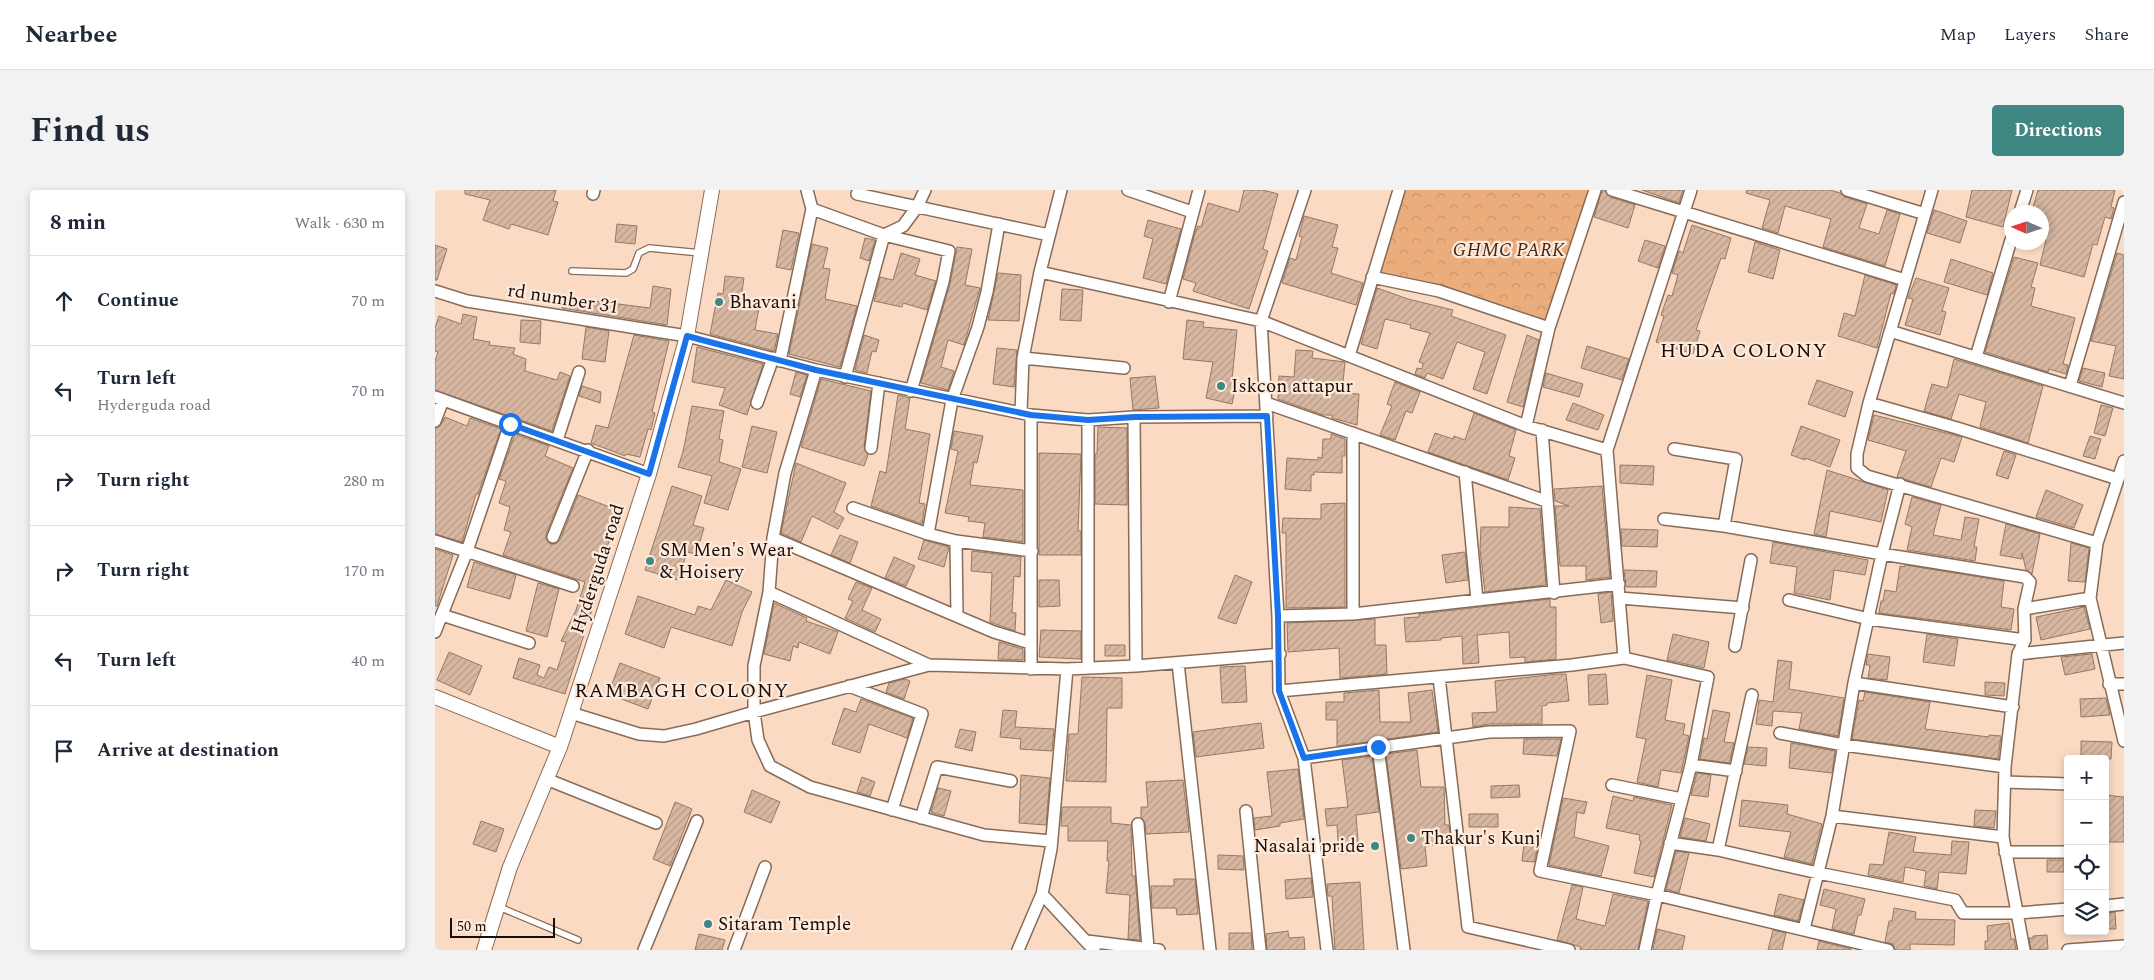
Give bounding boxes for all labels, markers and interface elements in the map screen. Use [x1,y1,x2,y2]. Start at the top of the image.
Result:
text: Nearbee [25,17,117,53]
text: Map [1940,21,1976,48]
text: Layers [2004,21,2056,48]
text: Share [2084,21,2129,48]
text: Find us [30,104,150,157]
button: Directions [1992,105,2124,156]
north arrow [2004,205,2049,250]
text: 8 min [50,207,106,239]
text: Walk · 630 m [294,211,385,235]
park label: GHMC PARK [1453,236,1565,265]
street label: rd number 31 [505,276,621,322]
text: Continue [97,286,179,315]
icon: ahead [50,287,78,315]
place label: Bhavani [729,288,797,317]
text: 70 m [351,289,385,313]
marker: Bhavani [713,296,725,308]
district label: HUDA COLONY [1660,336,1828,366]
text: Turn left [97,364,176,393]
place label: Iskcon attapur [1231,372,1353,401]
icon: left [50,377,78,405]
text: 70 m [351,379,385,403]
marker: Iskcon attapur [1215,380,1227,392]
text: Hyderguda road [97,393,211,417]
route start [499,413,522,436]
text: Turn right [97,466,190,495]
icon: right [50,467,78,495]
text: 280 m [343,469,385,493]
street label: Hyderguda road [563,500,633,638]
place label: SM Men's Wear & Hoisery [660,536,794,587]
marker: SM Men's Wear & Hoisery [644,555,656,567]
text: Turn right [97,556,190,585]
icon: right [50,557,78,585]
text: 170 m [343,559,385,583]
text: Turn left [97,646,176,675]
icon: left [50,647,78,675]
text: 40 m [351,649,385,673]
district label: RAMBAGH COLONY [575,676,789,706]
text: Arrive at destination [97,736,279,765]
route end [1367,736,1390,759]
icon: arrive [50,737,78,765]
map controls [2064,755,2109,935]
button: + [2064,755,2109,800]
button: − [2064,800,2109,845]
place label: Thakur's Kunj [1421,824,1541,853]
place label: Nasalai pride [1254,832,1365,861]
marker: Thakur's Kunj [1405,832,1417,844]
marker: Nasalai pride [1369,840,1381,852]
button: locate [2064,845,2109,890]
button: layers [2064,890,2109,935]
place label: Sitaram Temple [718,910,851,939]
scale bar [450,915,555,938]
text: 50 m [457,916,487,937]
marker: Sitaram Temple [702,918,714,930]

